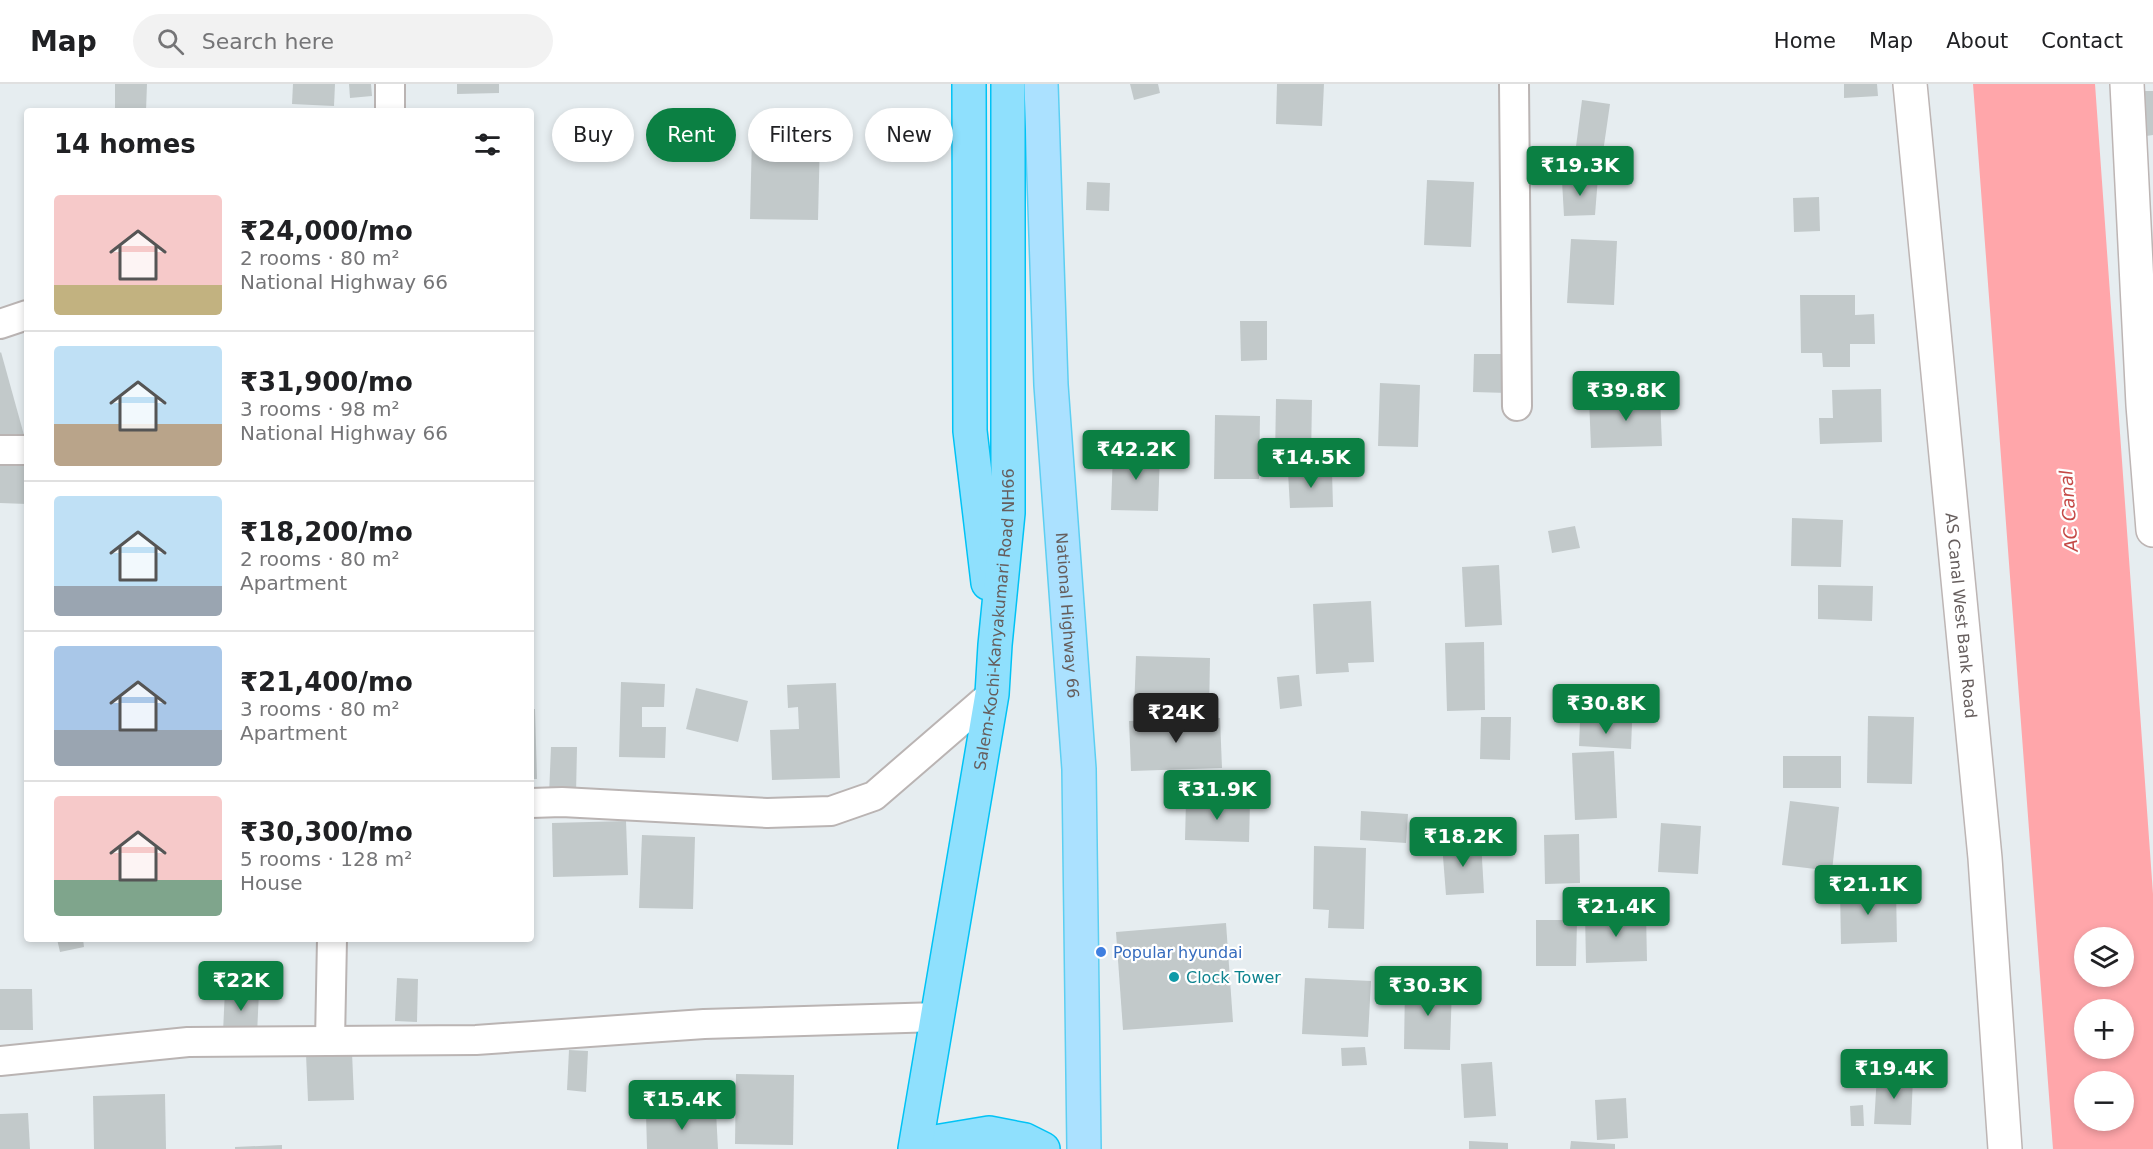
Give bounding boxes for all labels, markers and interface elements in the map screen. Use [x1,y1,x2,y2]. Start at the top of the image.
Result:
search box [133,14,553,68]
text: Map [30,25,97,58]
icon: search [154,25,187,58]
text: Search here [202,29,334,54]
text: Home [1774,29,1836,53]
text: Map [1869,29,1913,53]
text: About [1946,29,2008,53]
text: Contact [2041,29,2123,53]
chip: Buy [552,108,634,162]
chip: Rent [646,108,736,162]
chip: Filters [748,108,853,162]
chip: New [865,108,953,162]
icon: filters [471,128,504,161]
text: 14 homes [54,129,196,159]
pin: ₹19.3K [1531,146,1629,197]
text: ₹19.3K [1541,153,1619,177]
text: ₹24,000/mo [240,216,413,246]
icon: home [102,219,174,291]
text: 2 rooms · 80 m² [240,246,400,270]
text: National Highway 66 [240,270,448,294]
text: ₹31,900/mo [240,367,413,397]
icon: home [102,370,174,442]
pin: ₹39.8K [1577,371,1675,422]
text: ₹39.8K [1587,378,1665,402]
text: 3 rooms · 98 m² [240,397,400,421]
text: National Highway 66 [240,421,448,445]
pin: ₹42.2K [1087,430,1185,481]
text: ₹42.2K [1097,437,1175,461]
pin: ₹14.5K [1262,438,1360,489]
text: ₹14.5K [1272,445,1350,469]
street label: Salem-Kochi-Kanyakumari Road NH66 [970,468,1018,772]
water label: AC Canal [2055,470,2082,553]
street label: AS Canal West Bank Road [1942,512,1980,719]
text: ₹18,200/mo [240,517,413,547]
icon: home [102,520,174,592]
street label: National Highway 66 [1052,532,1083,699]
text: 2 rooms · 80 m² [240,547,400,571]
text: Apartment [240,571,347,595]
text: ₹21,400/mo [240,667,413,697]
icon: home [102,670,174,742]
pin: ₹30.8K [1557,684,1655,735]
text: ₹30.8K [1567,691,1645,715]
pin: ₹24K [1140,693,1212,744]
text: 3 rooms · 80 m² [240,697,400,721]
text: ₹24K [1147,700,1205,724]
text: Apartment [240,721,347,745]
pin: ₹31.9K [1168,770,1266,821]
text: ₹31.9K [1178,777,1256,801]
text: ₹30,300/mo [240,817,413,847]
pin: ₹18.2K [1414,817,1512,868]
icon: home [102,820,174,892]
text: ₹18.2K [1424,824,1502,848]
text: 5 rooms · 128 m² [240,847,412,871]
pin: ₹21.1K [1819,865,1917,916]
text: House [240,871,303,895]
text: ₹21.1K [1829,872,1907,896]
pin: ₹21.4K [1567,887,1665,938]
text: ₹21.4K [1577,894,1655,918]
map controls [2074,927,2134,1131]
button: layers [2074,927,2134,987]
place label: Popular hyundai [1113,943,1242,962]
marker: Popular hyundai [1094,945,1108,959]
pin: ₹22K [205,961,277,1012]
pin: ₹30.3K [1379,966,1477,1017]
text: ₹22K [212,968,270,992]
place label: Clock Tower [1186,968,1281,987]
marker: Clock Tower [1167,970,1181,984]
text: ₹30.3K [1389,973,1467,997]
button: + [2074,999,2134,1059]
pin: ₹19.4K [1845,1049,1943,1100]
text: ₹19.4K [1855,1056,1933,1080]
button: − [2074,1071,2134,1131]
pin: ₹15.4K [633,1080,731,1131]
text: ₹15.4K [643,1087,721,1111]

